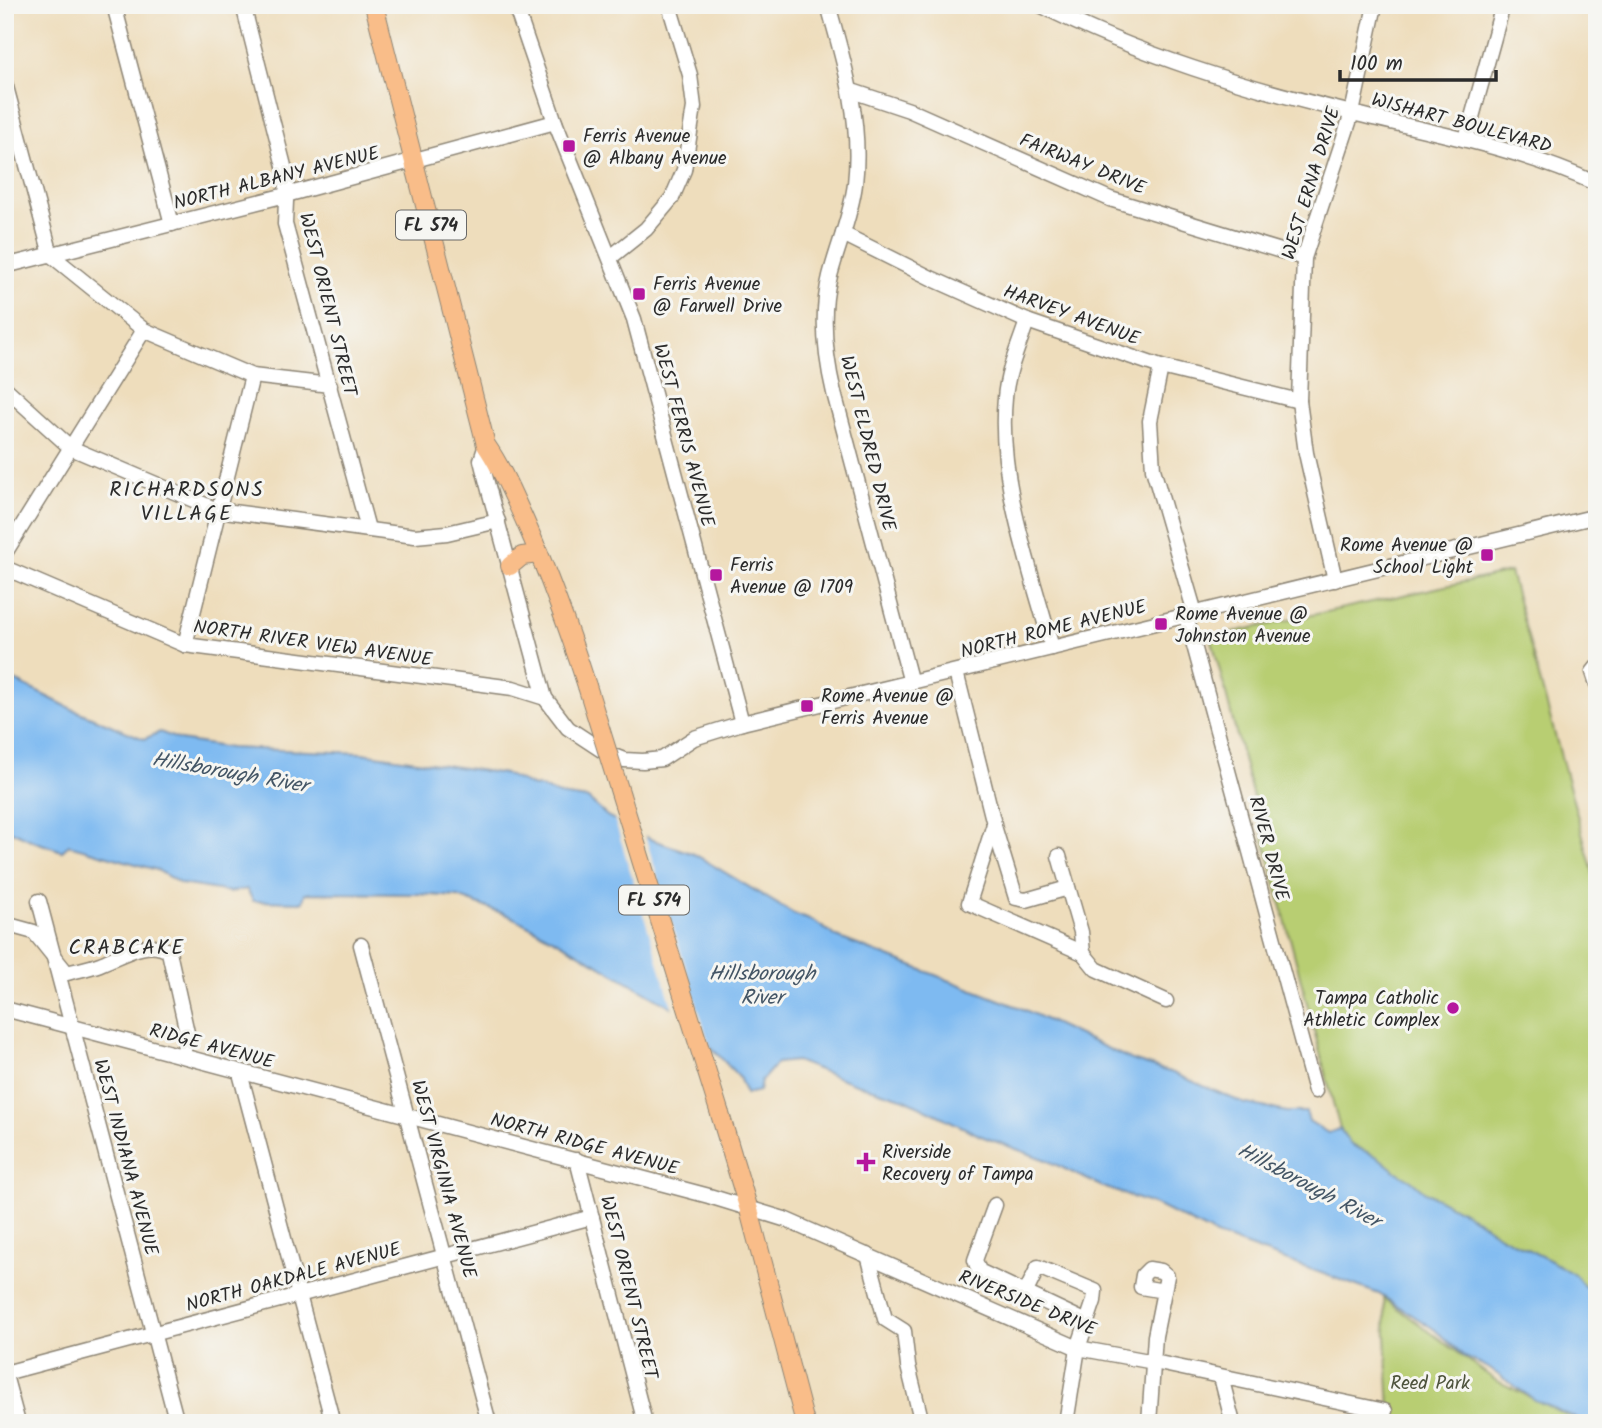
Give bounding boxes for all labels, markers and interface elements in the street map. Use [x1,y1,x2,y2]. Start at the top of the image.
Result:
scale bar [1340,38,1495,82]
text: 100 m [1350,48,1403,81]
street label: WISHART BOULEVARD [1368,85,1555,162]
street label: WEST ERNA DRIVE [1274,103,1350,264]
place label: Ferris Avenue @ Albany Avenue [583,122,727,174]
street label: FAIRWAY DRIVE [1015,126,1151,204]
marker: Ferris Avenue @ Albany Avenue [561,138,577,154]
street label: NORTH ALBANY AVENUE [170,139,383,219]
street label: WEST ORIENT STREET [290,210,365,401]
road number: FL 574 [396,210,466,240]
place label: Ferris Avenue @ Farwell Drive [653,270,782,322]
street label: HARVEY AVENUE [999,277,1145,355]
marker: Ferris Avenue @ Farwell Drive [631,286,647,302]
street label: WEST FERRIS AVENUE [644,340,722,531]
street label: WEST ELDRED DRIVE [831,352,904,535]
district label: RICHARDSONS VILLAGE [109,474,265,531]
place label: Rome Avenue @ School Light [1340,531,1474,583]
marker: Rome Avenue @ School Light [1479,547,1495,563]
place label: Ferris Avenue @ 1709 [730,551,853,603]
marker: Ferris Avenue @ 1709 [708,567,724,583]
street label: NORTH ROME AVENUE [957,592,1150,668]
place label: Rome Avenue @ Johnston Avenue [1175,600,1311,652]
street label: NORTH RIVER VIEW AVENUE [191,612,435,676]
marker: Rome Avenue @ Johnston Avenue [1153,616,1169,632]
place label: Rome Avenue @ Ferris Avenue [821,682,954,734]
marker: Rome Avenue @ Ferris Avenue [799,698,815,714]
water label: Hillsborough River [149,744,314,804]
street label: RIVER DRIVE [1240,793,1297,905]
road number: FL 574 [619,886,689,915]
district label: CRABCAKE [68,932,186,965]
water label: Hillsborough River [709,958,817,1015]
place label: Tampa Catholic Athletic Complex [1303,984,1440,1036]
marker: Tampa Catholic Athletic Complex [1445,1000,1461,1016]
street label: RIDGE AVENUE [146,1016,278,1078]
street label: WEST INDIANA AVENUE [84,1056,166,1260]
street label: WEST VIRGINIA AVENUE [402,1077,484,1283]
street label: NORTH RIDGE AVENUE [487,1105,683,1185]
water label: Hillsborough River [1231,1135,1389,1240]
place label: Riverside Recovery of Tampa [882,1138,1034,1190]
marker: Riverside Recovery of Tampa [856,1152,876,1172]
street label: WEST ORIENT STREET [591,1193,666,1384]
street label: NORTH OAKDALE AVENUE [183,1235,405,1321]
street label: RIVERSIDE DRIVE [954,1262,1102,1346]
park label: Reed Park [1390,1369,1470,1399]

